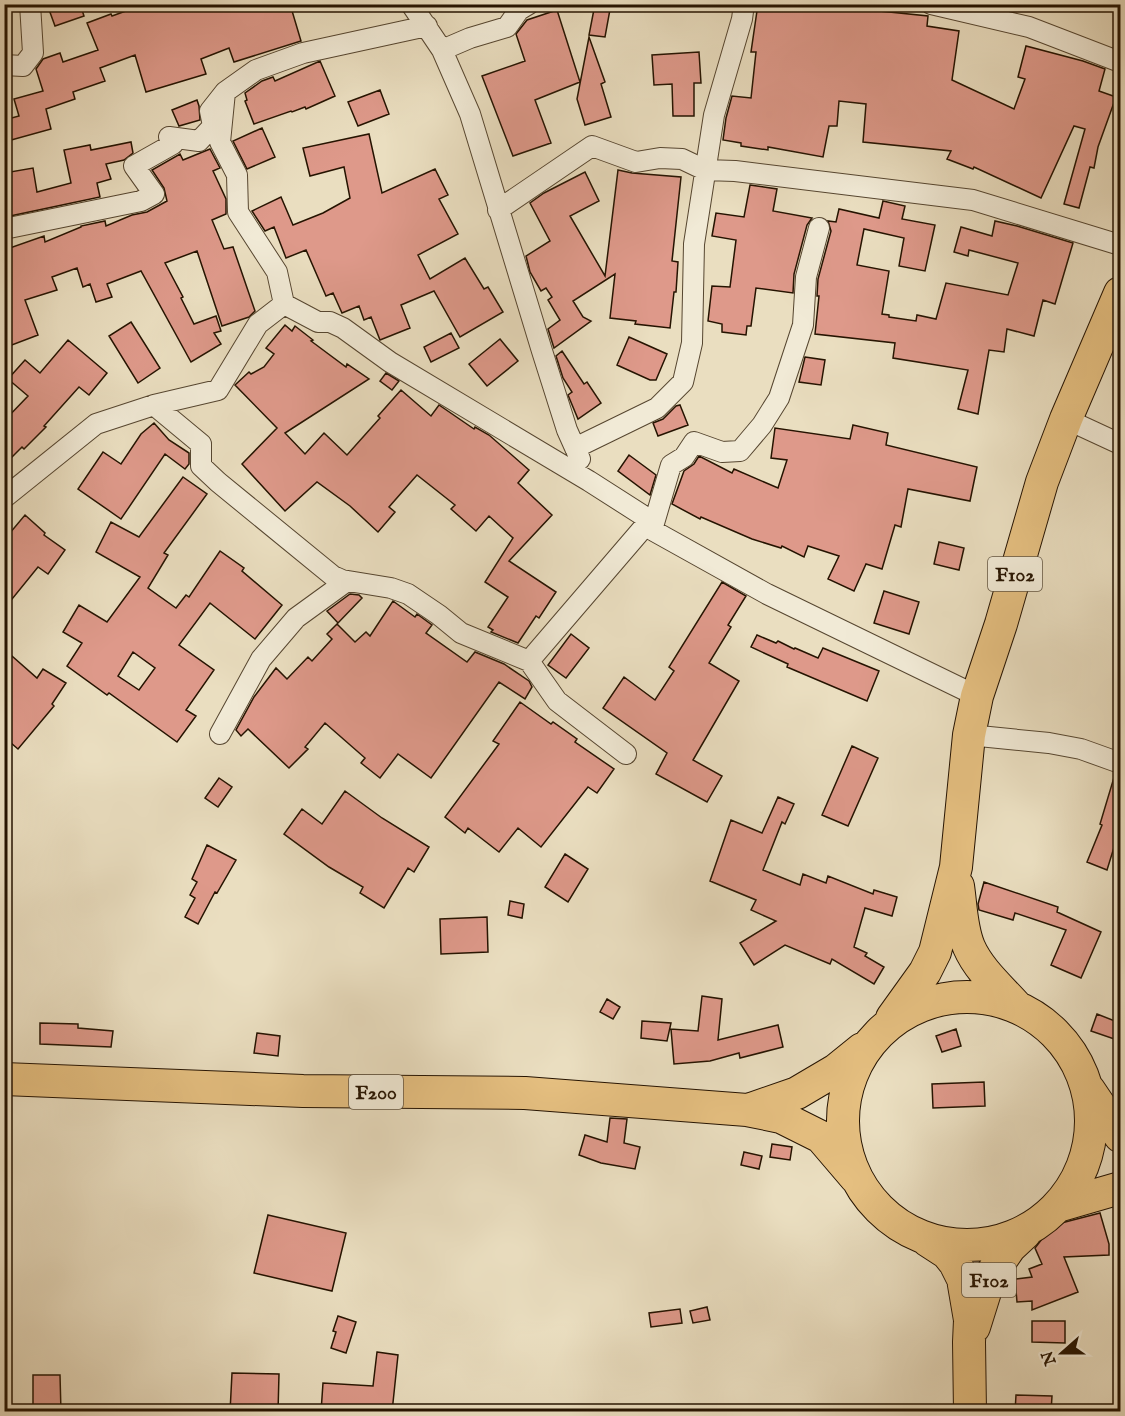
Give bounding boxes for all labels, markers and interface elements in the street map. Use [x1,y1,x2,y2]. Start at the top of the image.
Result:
road number: F102 [988,557,1042,591]
road number: F200 [349,1075,403,1109]
road number: F102 [962,1263,1016,1297]
north arrow [1032,1323,1092,1383]
text: N [1038,1347,1062,1369]

